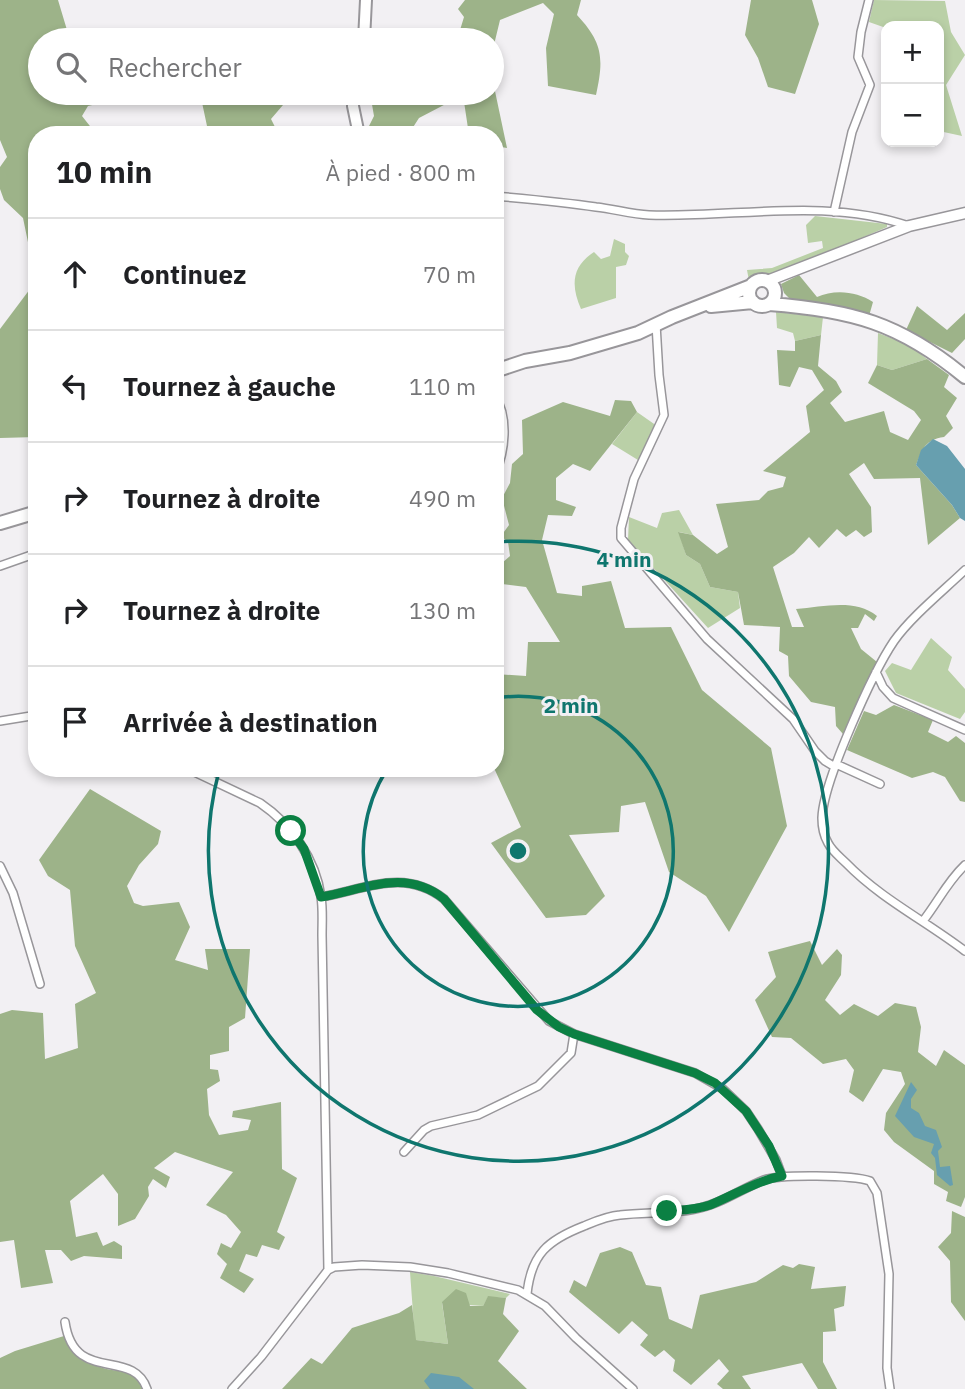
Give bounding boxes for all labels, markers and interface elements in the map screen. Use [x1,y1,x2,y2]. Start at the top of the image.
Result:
map controls [881,21,944,147]
button: + [881,21,944,84]
search box [28,28,504,105]
icon: search [52,48,90,86]
text: Rechercher [108,50,242,84]
button: − [881,84,944,147]
text: 10 min [56,152,152,191]
text: À pied · 800 m [326,157,476,187]
icon: ahead [56,255,94,293]
text: Continuez [123,257,246,291]
text: 70 m [423,259,476,289]
icon: left [56,367,94,405]
text: Tournez à gauche [123,369,336,403]
text: 110 m [409,371,476,401]
icon: right [56,479,94,517]
text: Tournez à droite [123,481,320,515]
text: 490 m [409,483,476,513]
text: 4 min [597,545,651,573]
icon: right [56,591,94,629]
text: Tournez à droite [123,593,320,627]
text: 130 m [409,595,476,625]
text: 2 min [544,691,598,719]
icon: arrive [56,703,94,741]
text: Arrivée à destination [123,705,378,739]
route start [275,815,306,846]
centre of rings [506,839,530,863]
route end [651,1195,682,1226]

